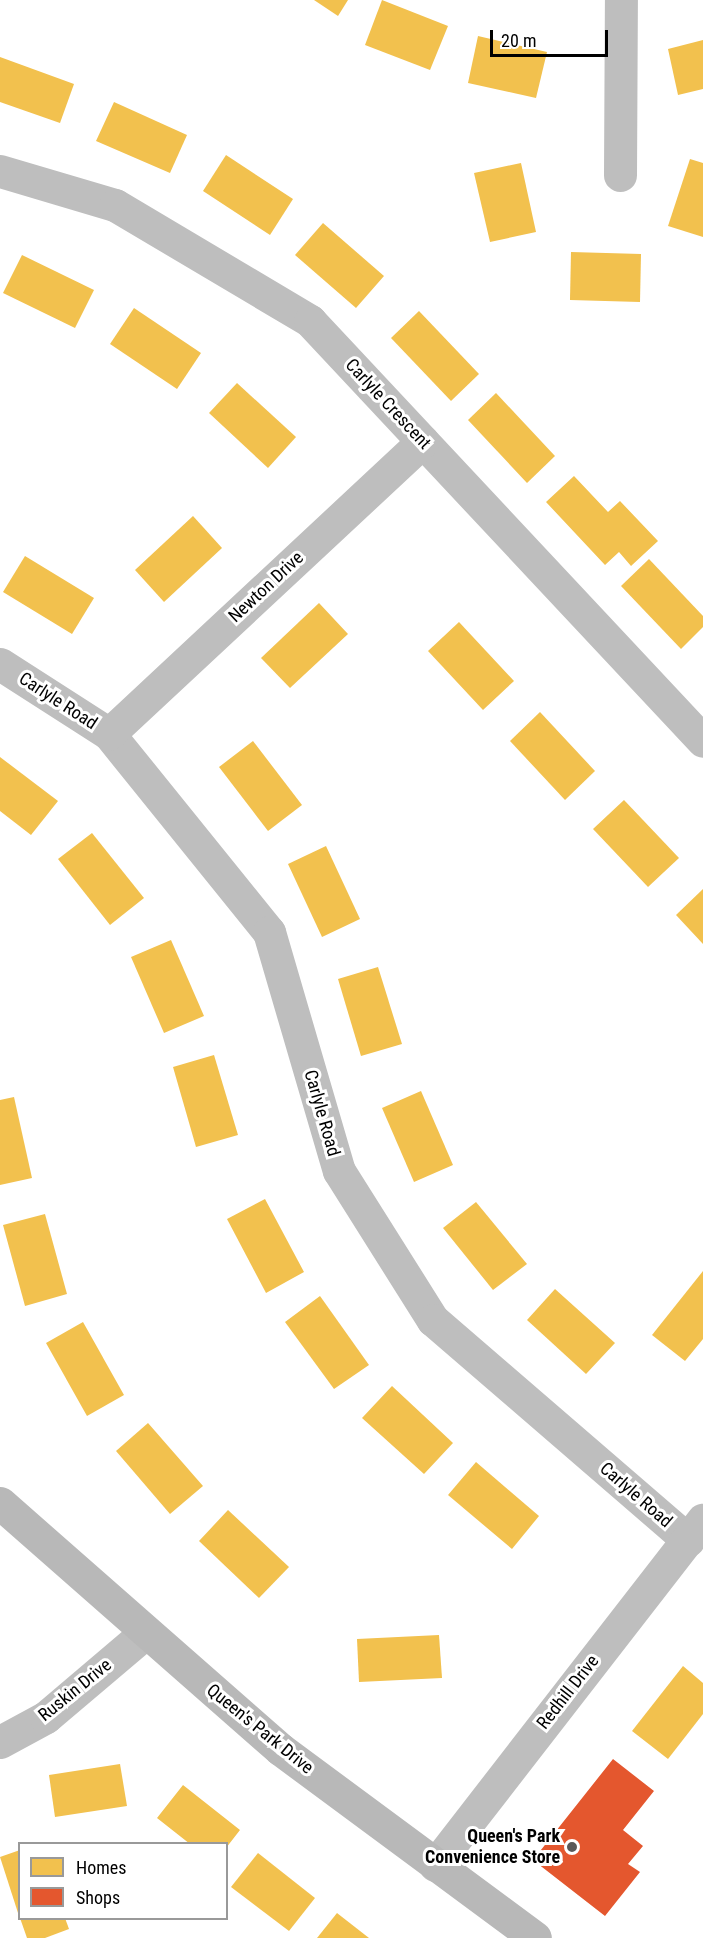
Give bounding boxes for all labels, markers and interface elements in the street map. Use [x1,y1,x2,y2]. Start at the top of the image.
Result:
scale bar [493,18,612,56]
text: 20 m [501,30,536,51]
street label: Carlyle Crescent [341,354,435,454]
street label: Newton Drive [224,547,308,627]
street label: Carlyle Road [15,668,101,734]
street label: Carlyle Road [299,1067,345,1159]
street label: Carlyle Road [595,1458,677,1532]
street label: Redhill Drive [532,1651,604,1733]
street label: Ruskin Drive [34,1654,116,1726]
street label: Queen's Park Drive [202,1679,318,1779]
place label: Queen's Park Convenience Store [425,1826,560,1868]
marker: Queen's Park Convenience Store [565,1840,579,1854]
legend [18,1842,228,1920]
text: Homes [76,1857,126,1878]
text: Shops [76,1887,120,1908]

